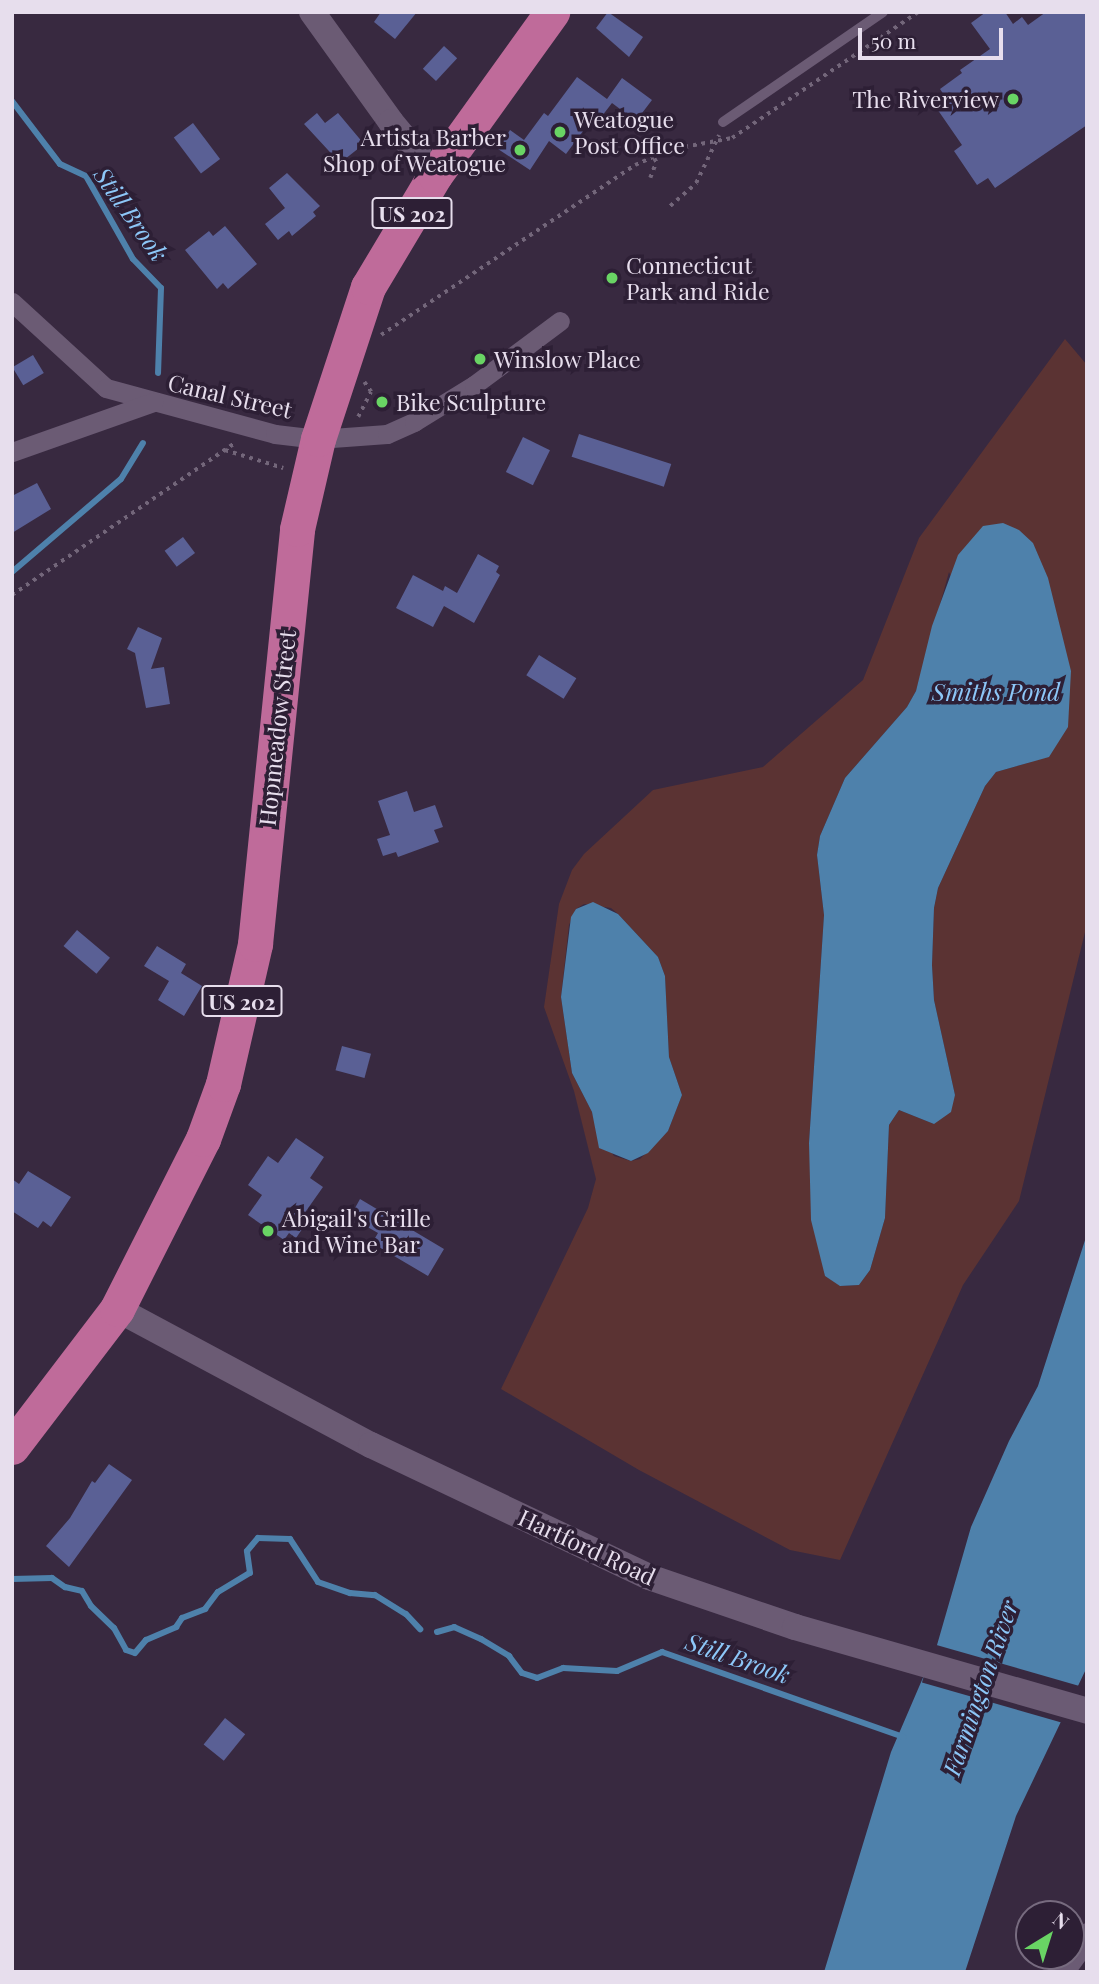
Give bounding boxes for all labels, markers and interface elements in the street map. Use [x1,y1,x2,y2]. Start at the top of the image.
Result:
scale bar [861,14,1006,58]
text: 50 m [871,26,916,54]
place label: The Riverview [852,85,999,113]
marker: The Riverview [1005,91,1021,107]
place label: Weatogue Post Office [574,105,685,159]
place label: Artista Barber Shop of Weatogue [322,123,506,177]
marker: Weatogue Post Office [552,124,568,140]
marker: Artista Barber Shop of Weatogue [512,142,528,158]
water label: Still Brook [88,161,174,267]
road number: US 202 [370,196,454,230]
place label: Connecticut Park and Ride [626,251,770,305]
marker: Connecticut Park and Ride [604,270,620,286]
place label: Winslow Place [494,345,641,373]
marker: Winslow Place [472,351,488,367]
street label: Canal Street [165,368,295,424]
place label: Bike Sculpture [396,388,546,416]
marker: Bike Sculpture [374,394,390,410]
street label: Hopmeadow Street [253,628,301,828]
water label: Smiths Pond [932,678,1060,706]
road number: US 202 [200,984,284,1018]
place label: Abigail's Grille and Wine Bar [282,1204,431,1258]
marker: Abigail's Grille and Wine Bar [260,1223,276,1239]
street label: Hartford Road [514,1503,660,1591]
water label: Farmington River [937,1597,1023,1779]
water label: Still Brook [682,1627,794,1689]
north arrow [1015,1900,1085,1970]
text: N [1048,1906,1075,1934]

